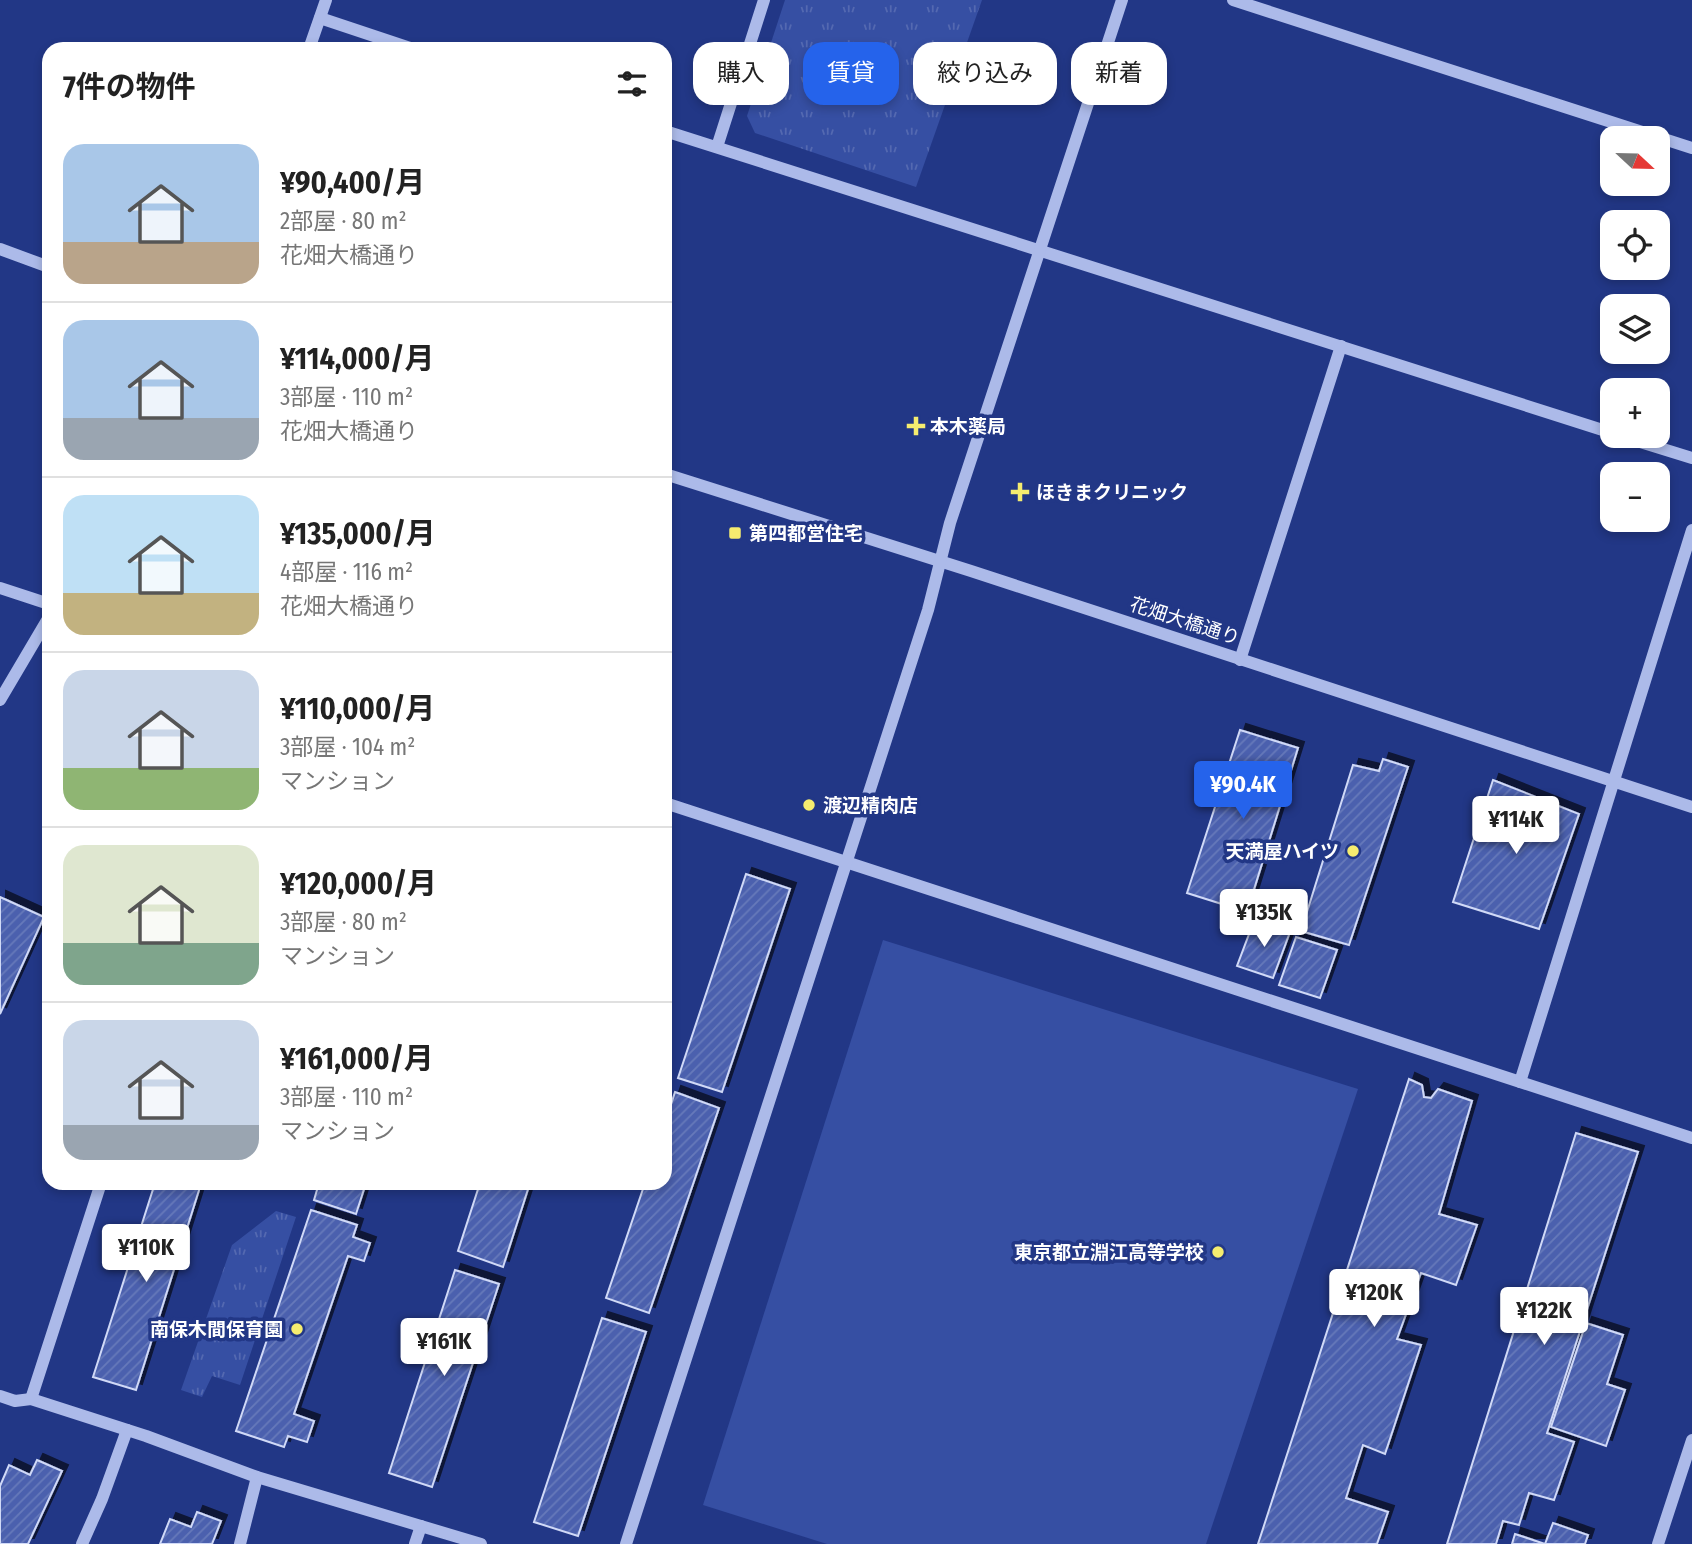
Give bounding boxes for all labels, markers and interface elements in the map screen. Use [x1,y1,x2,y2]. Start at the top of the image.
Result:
chip: 購入 [693,42,789,105]
chip: 賃貸 [803,42,899,105]
chip: 絞り込み [913,42,1057,105]
chip: 新着 [1071,42,1167,105]
icon: filters [613,65,651,103]
text: 7件の物件 [63,69,196,105]
north arrow [1600,126,1670,196]
map controls [1600,126,1670,532]
text: ¥90,400/月 [280,165,425,201]
icon: home [119,172,203,256]
text: 2部屋 · 80 m² [280,207,407,235]
button: locate [1600,210,1670,280]
text: 花畑大橋通り [280,241,418,269]
button: layers [1600,294,1670,364]
text: ¥114,000/月 [280,341,434,377]
icon: home [119,348,203,432]
button: + [1600,378,1670,448]
text: 3部屋 · 110 m² [280,383,413,411]
place label: 本木薬局 [930,415,1006,438]
text: 花畑大橋通り [280,417,418,445]
marker: 本木薬局 [908,418,924,434]
button: − [1600,462,1670,532]
place label: ほきまクリニック [1036,481,1188,504]
marker: ほきまクリニック [1010,482,1030,502]
text: ¥135,000/月 [280,516,436,552]
place label: 第四都営住宅 [749,522,863,545]
icon: home [119,523,203,607]
marker: 第四都営住宅 [727,525,743,541]
text: 4部屋 · 116 m² [280,558,413,586]
text: 花畑大橋通り [280,592,418,620]
street label: 花畑大橋通り [1127,592,1243,650]
text: ¥110,000/月 [280,691,435,727]
icon: home [119,698,203,782]
text: 3部屋 · 104 m² [280,733,415,761]
pin: ¥90.4K [1186,762,1300,821]
text: マンション [280,767,395,795]
text: ¥90.4K [1210,770,1276,798]
place label: 渡辺精肉店 [823,794,918,817]
pin: ¥114K [1467,796,1565,856]
marker: 渡辺精肉店 [801,797,817,813]
text: ¥114K [1488,805,1544,833]
place label: 天満屋ハイツ [1225,840,1339,863]
marker: 天満屋ハイツ [1345,843,1361,859]
text: ¥120,000/月 [280,866,437,902]
icon: home [119,873,203,957]
pin: ¥135K [1215,890,1313,949]
text: ¥135K [1236,898,1292,926]
text: 3部屋 · 80 m² [280,908,407,936]
text: マンション [280,942,395,970]
text: ¥161,000/月 [280,1041,434,1077]
icon: home [119,1048,203,1132]
text: 3部屋 · 110 m² [280,1083,413,1111]
text: マンション [280,1117,395,1145]
pin: ¥110K [97,1224,195,1284]
text: ¥110K [118,1233,174,1261]
place label: 東京都立淵江高等学校 [1014,1241,1204,1264]
marker: 東京都立淵江高等学校 [1210,1244,1226,1260]
pin: ¥120K [1325,1270,1423,1329]
text: ¥120K [1345,1278,1403,1306]
pin: ¥122K [1495,1288,1593,1347]
text: ¥122K [1516,1296,1572,1324]
place label: 南保木間保育園 [150,1318,283,1341]
pin: ¥161K [395,1318,493,1378]
marker: 南保木間保育園 [289,1321,305,1337]
text: ¥161K [417,1327,471,1355]

